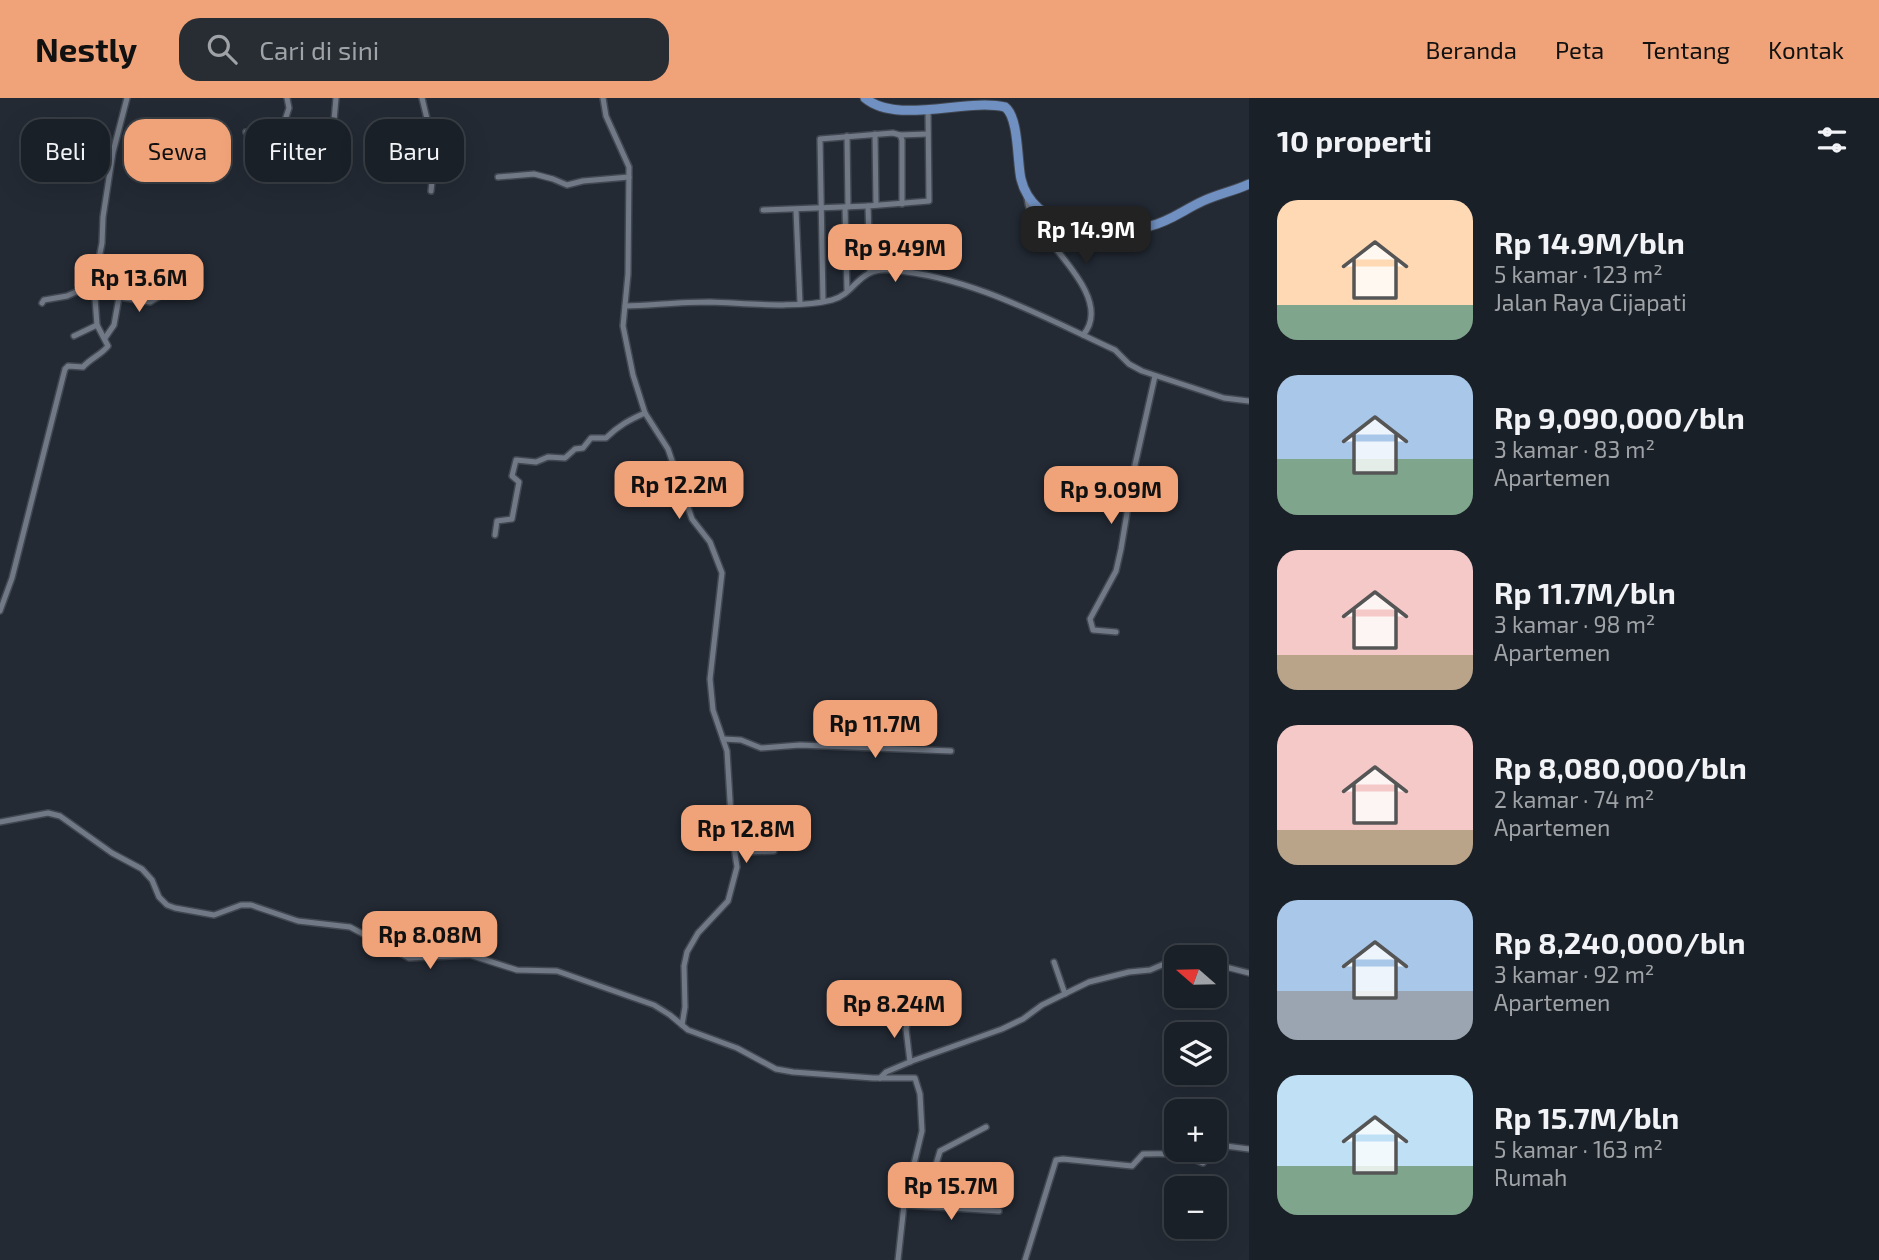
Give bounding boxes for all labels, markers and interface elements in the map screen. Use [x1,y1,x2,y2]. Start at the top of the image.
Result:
search box [179,18,669,81]
text: Nestly [35,29,137,69]
icon: search [203,30,241,68]
text: Cari di sini [259,34,379,65]
text: Beranda [1426,35,1517,64]
text: Peta [1555,35,1604,64]
text: Tentang [1642,35,1730,64]
text: Kontak [1768,35,1844,64]
chip: Beli [21,119,110,182]
chip: Sewa [124,119,231,182]
chip: Filter [245,119,351,182]
chip: Baru [365,119,464,182]
icon: filters [1813,121,1851,159]
text: 10 properti [1277,122,1432,158]
pin: Rp 14.9M [1014,206,1158,266]
text: Rp 14.9M [1037,215,1135,243]
text: Rp 14.9M/bln [1494,224,1685,260]
pin: Rp 9.49M [823,225,967,284]
icon: home [1333,228,1417,312]
text: Rp 9.49M [844,233,946,261]
pin: Rp 13.6M [67,254,211,314]
text: 5 kamar · 123 m² [1494,260,1663,288]
text: Rp 13.6M [91,263,187,291]
text: Jalan Raya Cijapati [1494,288,1687,316]
text: Rp 9,090,000/bln [1494,399,1745,435]
icon: home [1333,403,1417,487]
text: 3 kamar · 83 m² [1494,435,1655,463]
pin: Rp 12.2M [607,462,751,521]
text: Apartemen [1494,463,1610,491]
pin: Rp 9.09M [1039,466,1183,526]
text: Rp 12.2M [631,470,727,498]
text: Rp 9.09M [1060,475,1162,503]
text: Rp 11.7M/bln [1494,574,1676,610]
icon: home [1333,578,1417,662]
text: 3 kamar · 98 m² [1494,610,1655,638]
text: Apartemen [1494,638,1610,666]
pin: Rp 11.7M [803,700,947,760]
text: Rp 11.7M [829,709,921,737]
text: Rp 8,080,000/bln [1494,749,1747,785]
icon: home [1333,753,1417,837]
text: 2 kamar · 74 m² [1494,785,1654,813]
pin: Rp 12.8M [674,806,818,865]
text: Apartemen [1494,813,1610,841]
text: Rp 12.8M [697,814,795,842]
pin: Rp 8.08M [358,912,502,971]
text: Rp 8.08M [378,920,482,948]
text: Rp 8,240,000/bln [1494,924,1746,960]
icon: home [1333,928,1417,1012]
north arrow [1164,945,1227,1008]
map controls [1164,945,1227,1239]
text: 3 kamar · 92 m² [1494,960,1654,988]
pin: Rp 8.24M [822,981,966,1040]
text: Apartemen [1494,988,1610,1016]
text: Rp 8.24M [843,989,945,1017]
button: layers [1164,1022,1227,1085]
button: + [1164,1099,1227,1162]
text: Rp 15.7M/bln [1494,1099,1679,1135]
icon: home [1333,1103,1417,1187]
text: 5 kamar · 163 m² [1494,1135,1663,1163]
pin: Rp 15.7M [879,1162,1023,1222]
text: Rumah [1494,1163,1567,1191]
text: Rp 15.7M [904,1171,998,1199]
button: − [1164,1176,1227,1239]

